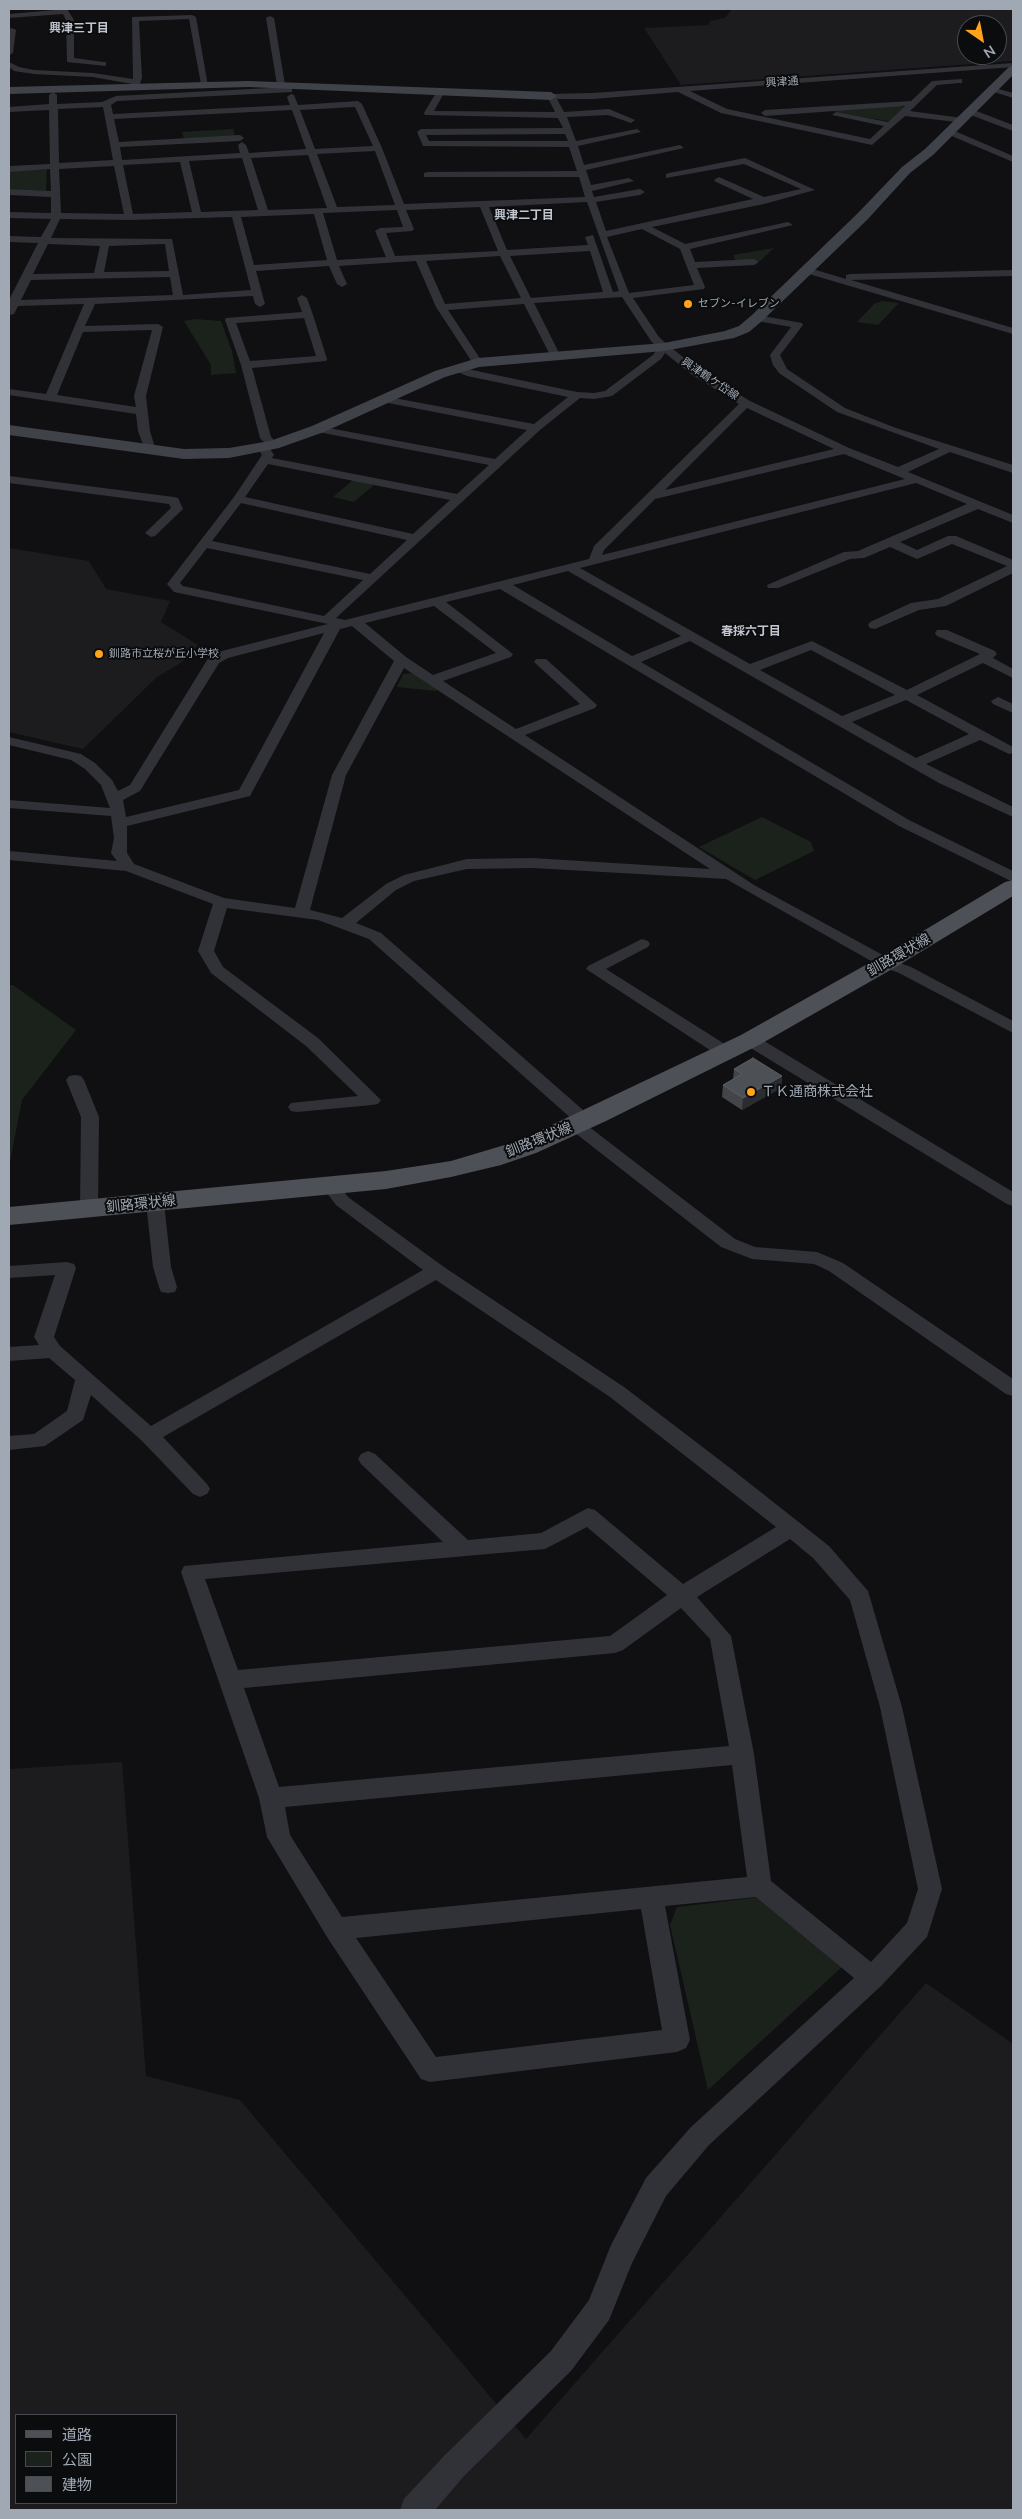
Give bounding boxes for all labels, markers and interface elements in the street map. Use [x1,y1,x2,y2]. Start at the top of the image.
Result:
north arrow [957,15,1007,65]
district label: 興津三丁目 [49,21,109,35]
text: N [980,41,999,62]
street label: 興津通 [765,74,799,90]
district label: 興津二丁目 [494,208,554,222]
place label: セブン-イレブン [698,297,780,311]
marker: セブン-イレブン [682,298,694,310]
street label: 興津鶴ケ岱線 [679,355,741,403]
district label: 春採六丁目 [721,624,781,638]
place label: 釧路市立桜が丘小学校 [109,647,219,661]
marker: 釧路市立桜が丘小学校 [93,648,105,660]
street label: 釧路環状線 [864,930,934,980]
place label: ＴＫ通商株式会社 [761,1084,873,1100]
marker: ＴＫ通商株式会社 [745,1086,757,1098]
street label: 釧路環状線 [503,1119,575,1161]
street label: 釧路環状線 [105,1192,177,1216]
legend [15,2414,178,2504]
text: 道路 [62,2425,92,2444]
text: 公園 [62,2450,92,2469]
text: 建物 [62,2475,92,2494]

